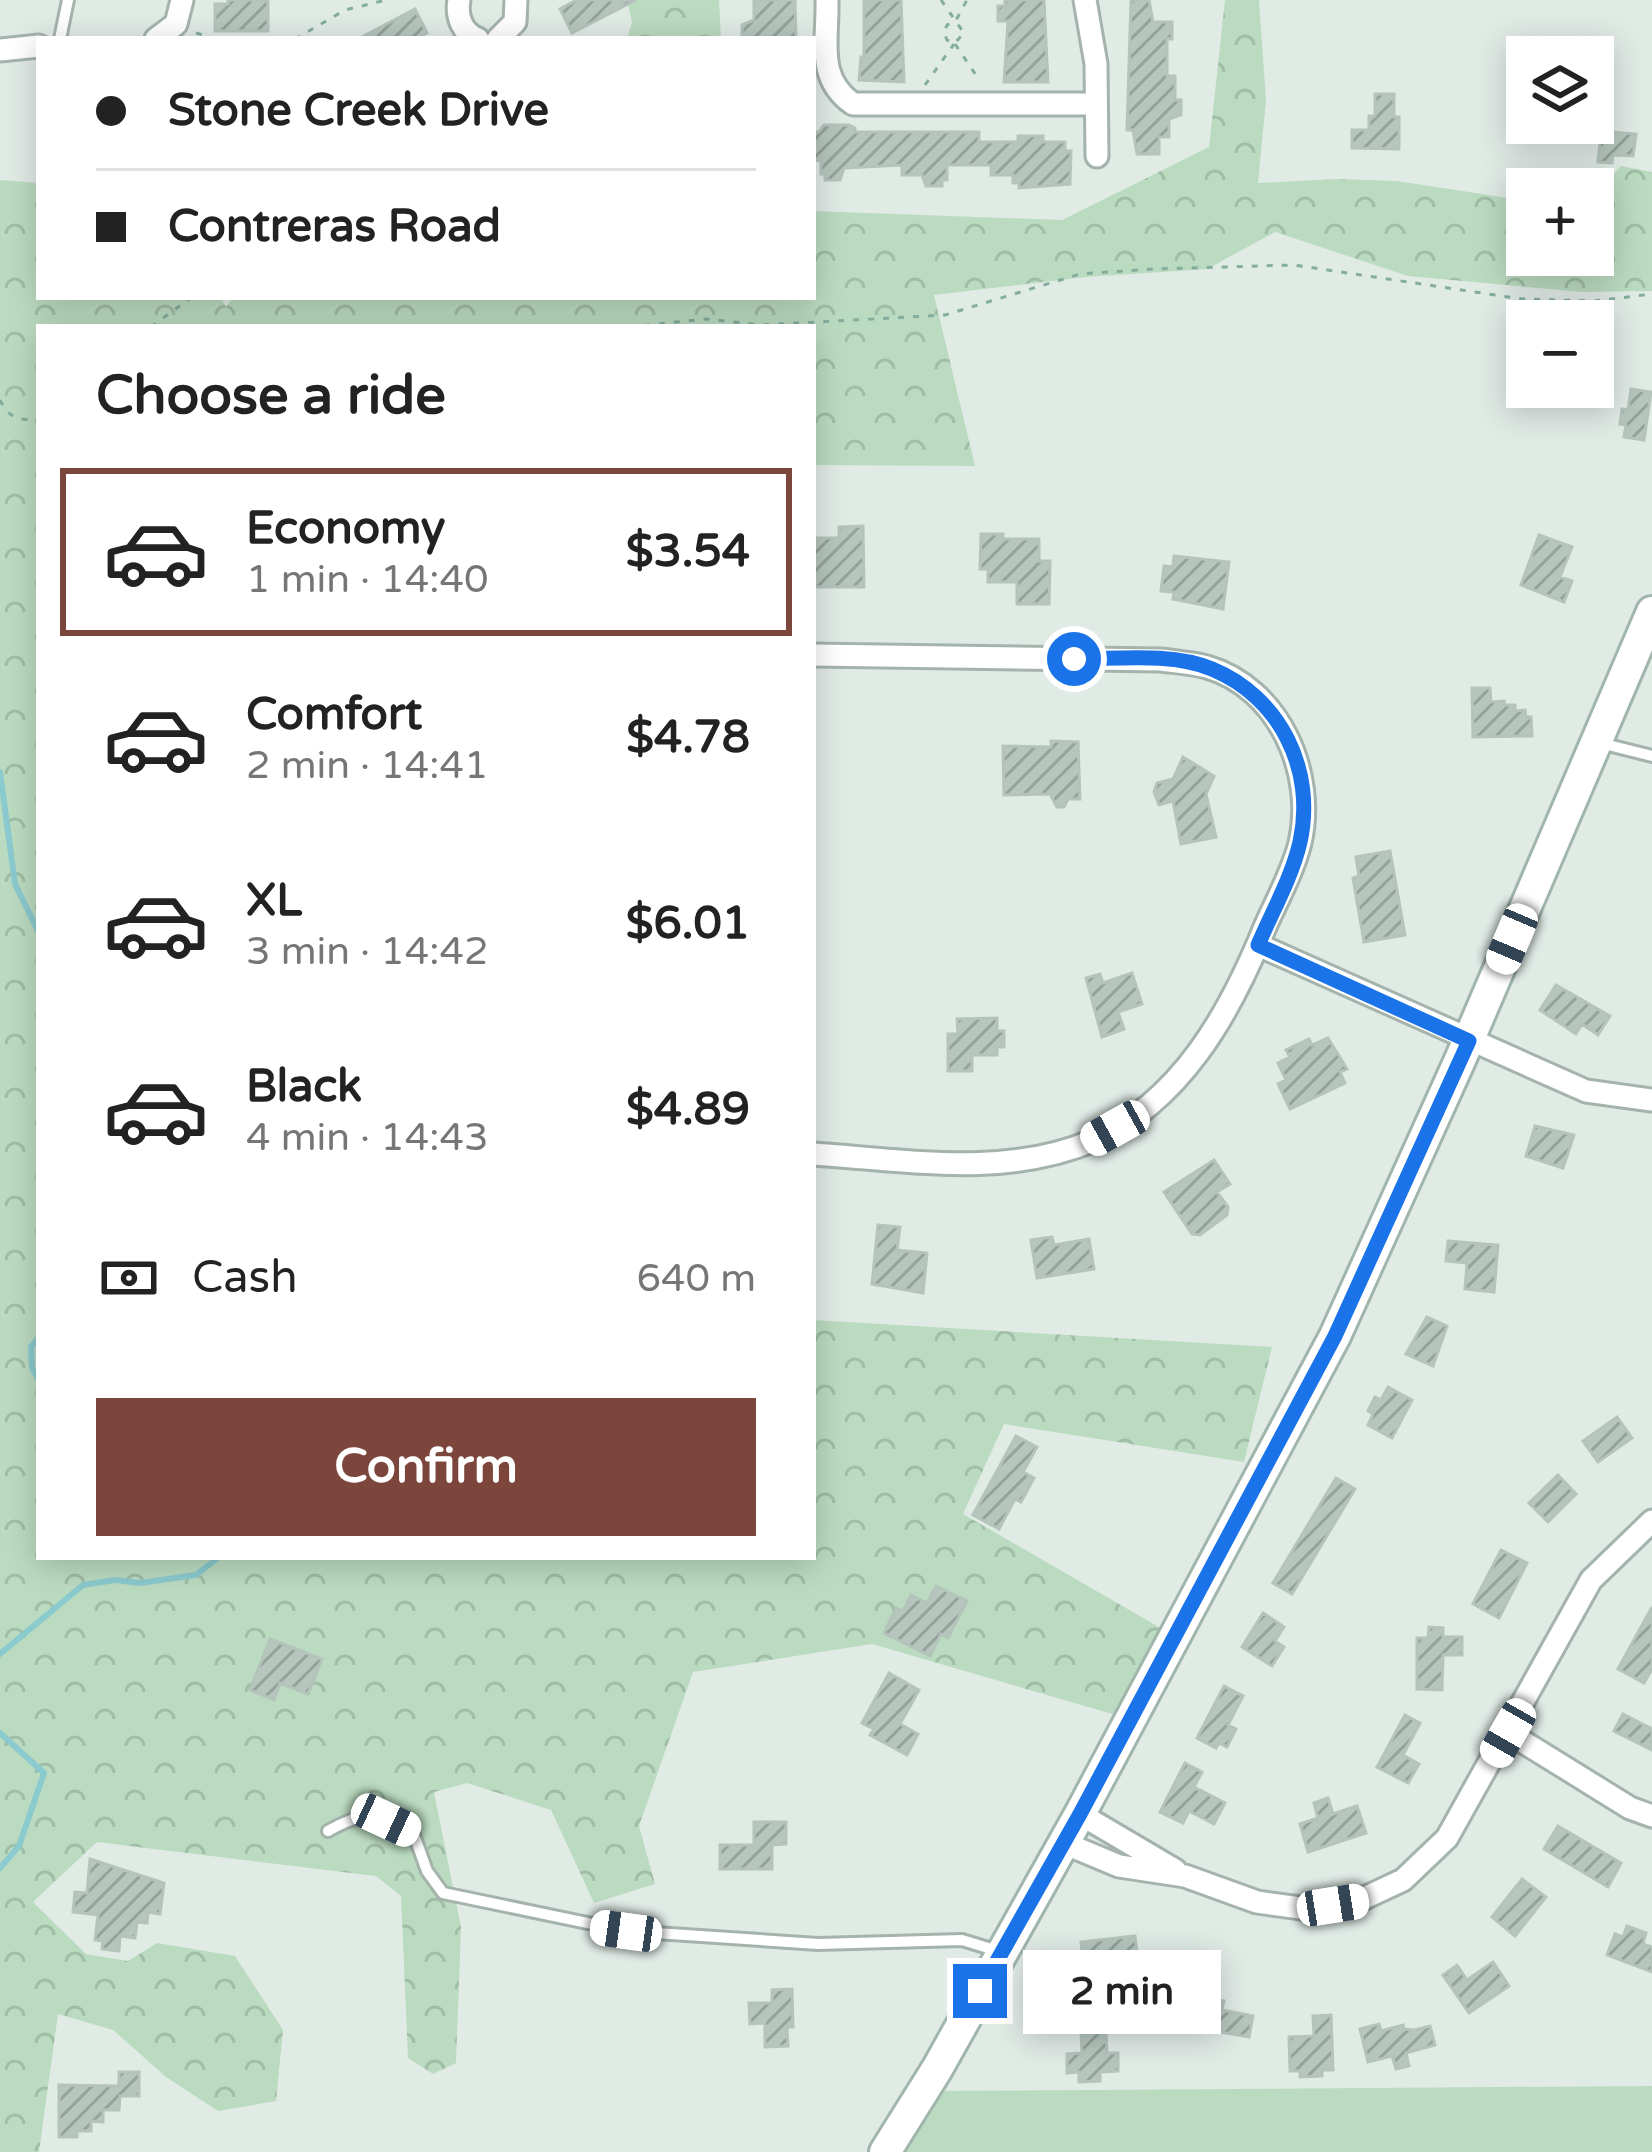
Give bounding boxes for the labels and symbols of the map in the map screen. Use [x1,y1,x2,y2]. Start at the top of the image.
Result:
route start [1047,632,1101,686]
car [1481,899,1543,979]
car [1075,1095,1155,1161]
car [1474,1693,1542,1773]
car [346,1788,426,1852]
car [1295,1882,1371,1928]
car [588,1908,664,1954]
callout: 2 min [1022,1949,1220,2033]
route end [953,1964,1007,2018]

